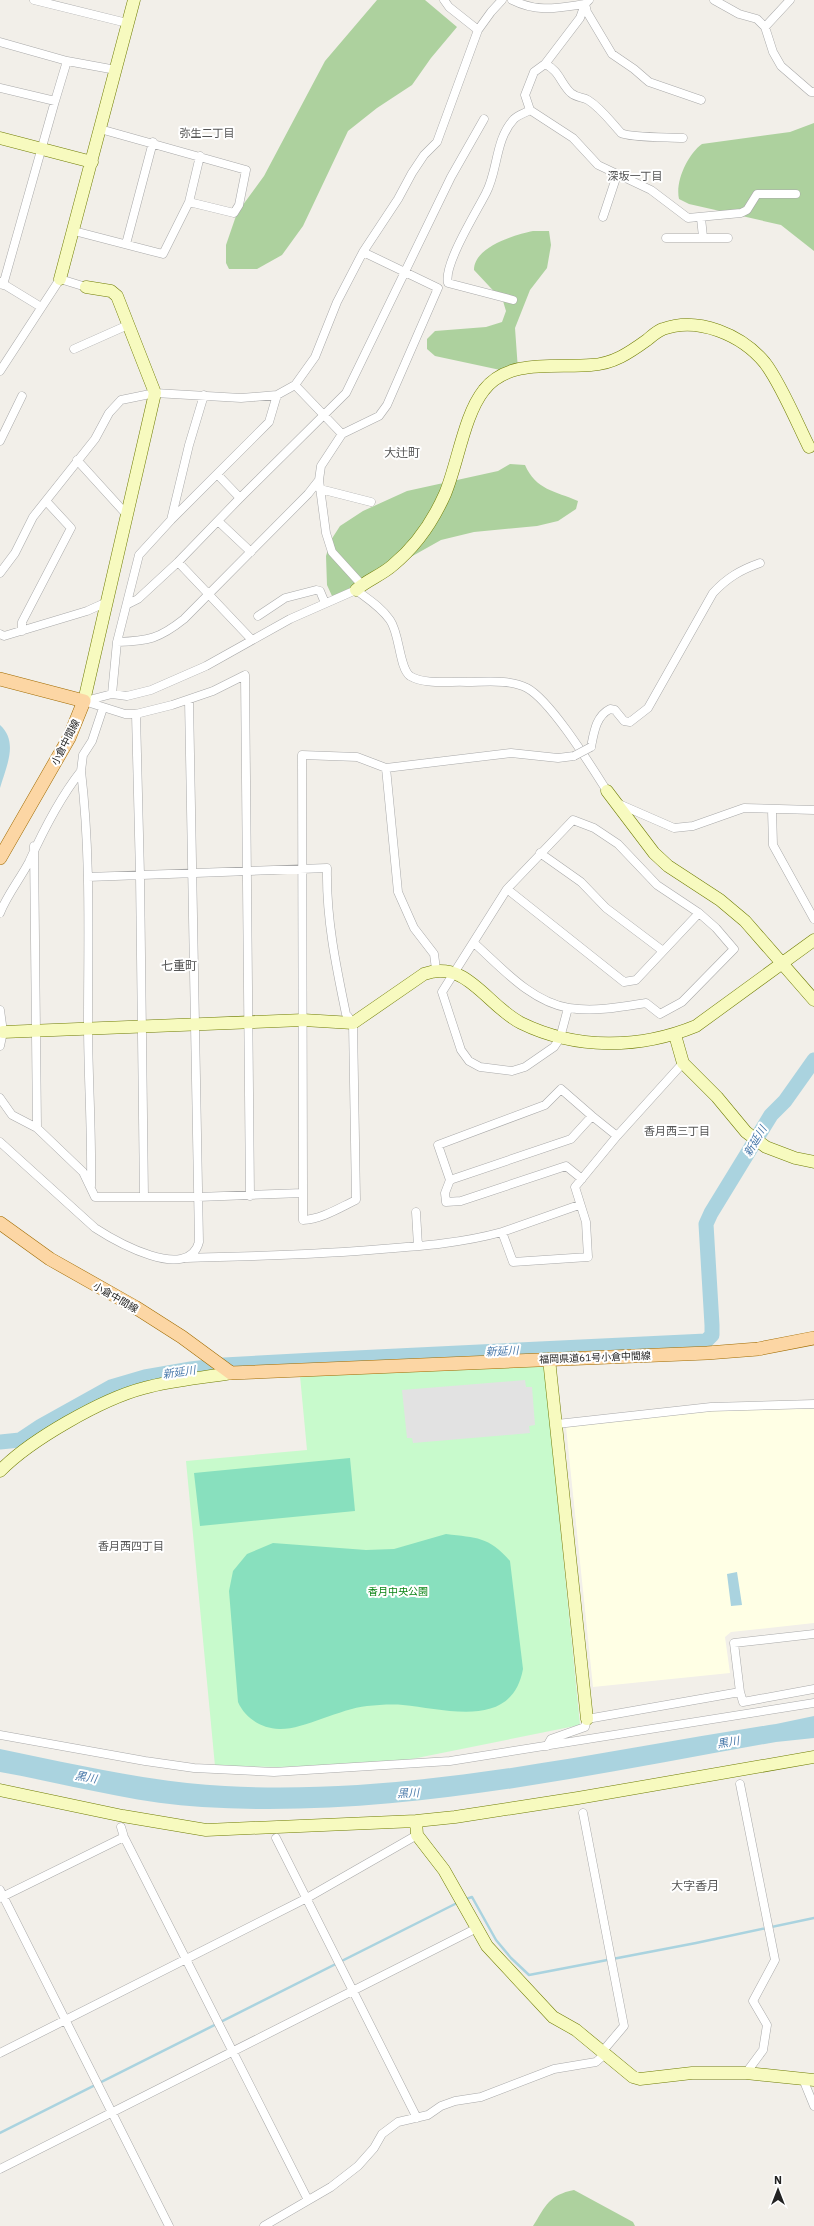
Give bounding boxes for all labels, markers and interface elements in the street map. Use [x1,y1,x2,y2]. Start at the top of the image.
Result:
district label: 弥生二丁目 [180,126,235,140]
district label: 深坂一丁目 [608,169,663,183]
district label: 大辻町 [384,445,420,460]
street label: 小倉中間線 [48,717,83,767]
district label: 七重町 [161,958,197,973]
water label: 新延川 [741,1122,770,1159]
district label: 香月西三丁目 [644,1124,710,1138]
street label: 小倉中間線 [91,1279,141,1316]
water label: 新延川 [485,1343,520,1359]
street label: 福岡県道61号小倉中間線 [539,1349,651,1366]
water label: 新延川 [162,1363,197,1381]
district label: 香月西四丁目 [98,1539,164,1553]
park label: 香月中央公園 [368,1585,428,1598]
water label: 黒川 [716,1733,741,1751]
water label: 黒川 [74,1768,99,1786]
water label: 黒川 [397,1785,420,1801]
district label: 大字香月 [671,1878,719,1893]
north arrow [758,2170,798,2210]
text: N [774,2173,782,2187]

